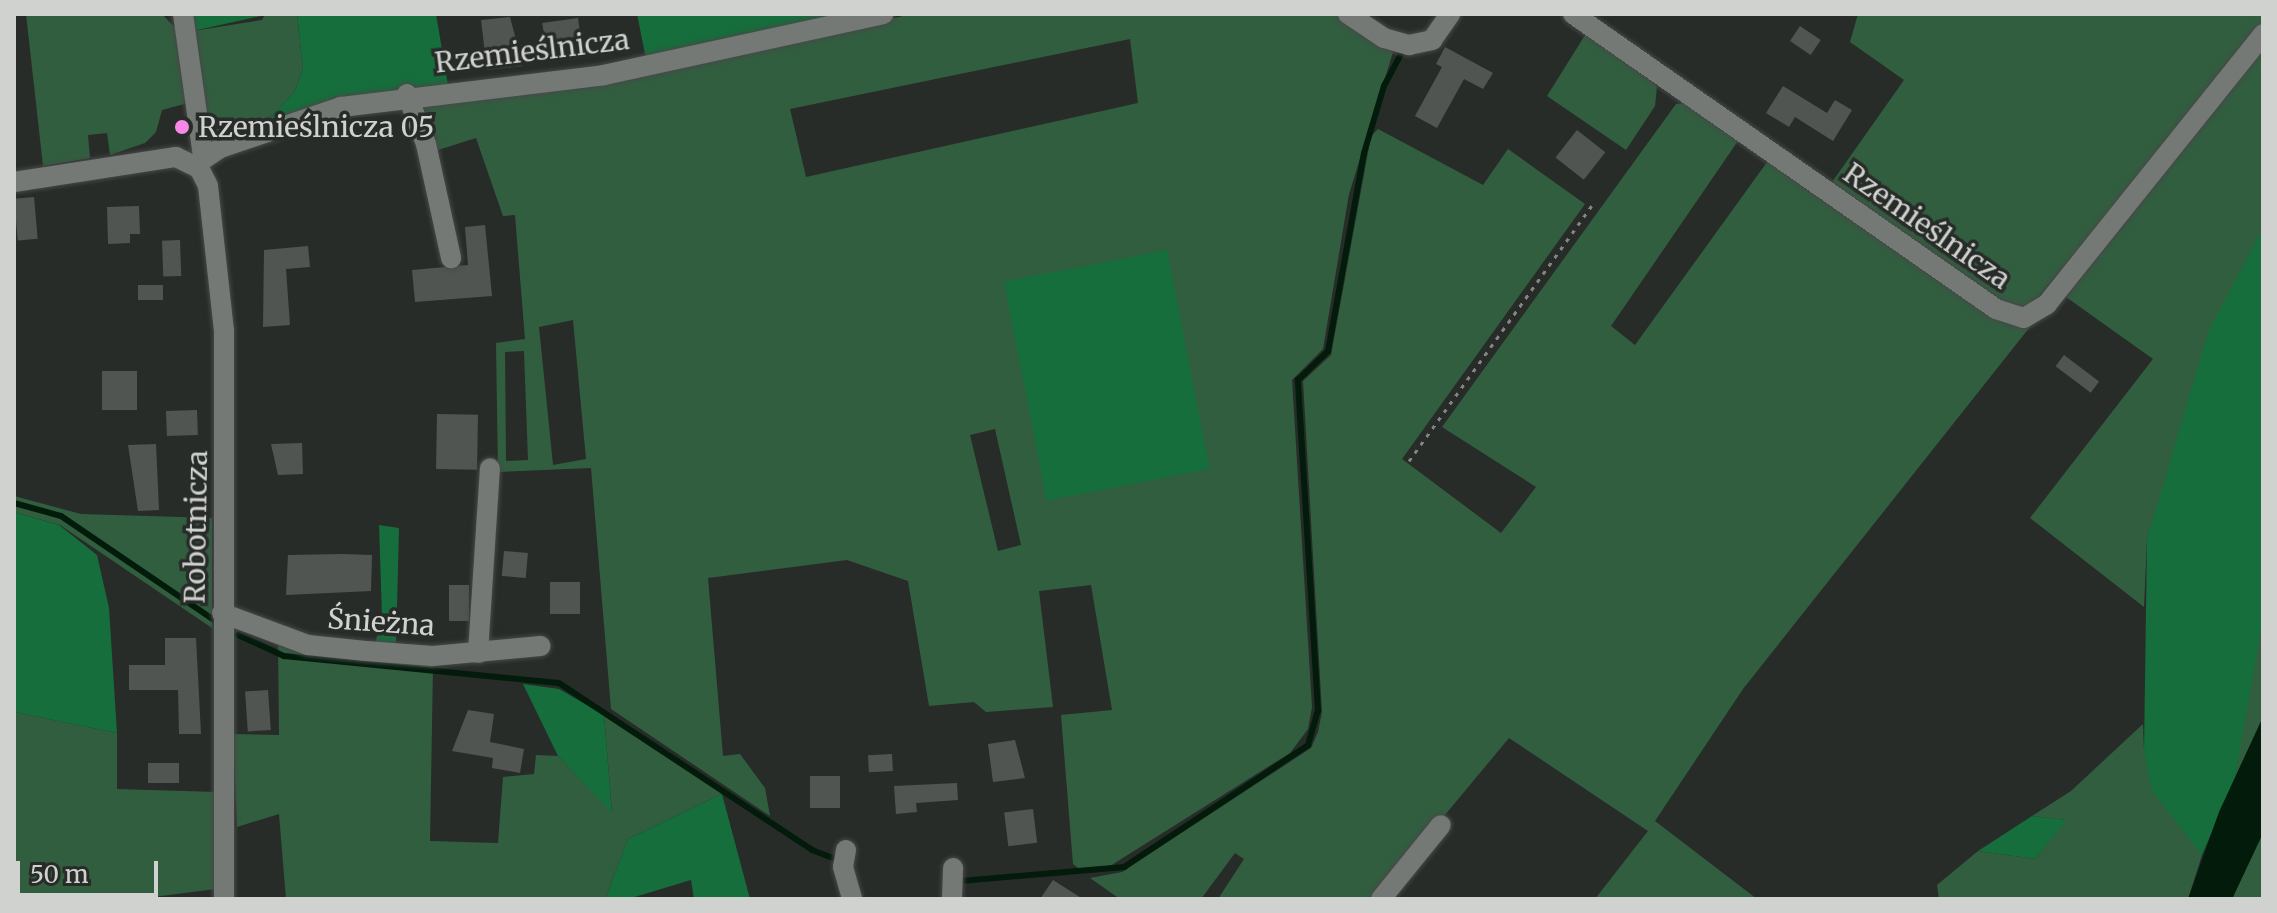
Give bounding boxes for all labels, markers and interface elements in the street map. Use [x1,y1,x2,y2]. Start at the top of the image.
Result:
street label: Rzemieślnicza [433,22,631,80]
place label: Rzemieślnicza 05 [198,110,434,144]
marker: Rzemieślnicza 05 [173,118,191,136]
street label: Rzemieślnicza [1837,156,2017,296]
street label: Robotnicza [178,450,214,604]
street label: Śnieżna [326,601,436,643]
scale bar [20,845,162,895]
text: 50 m [30,859,89,890]

